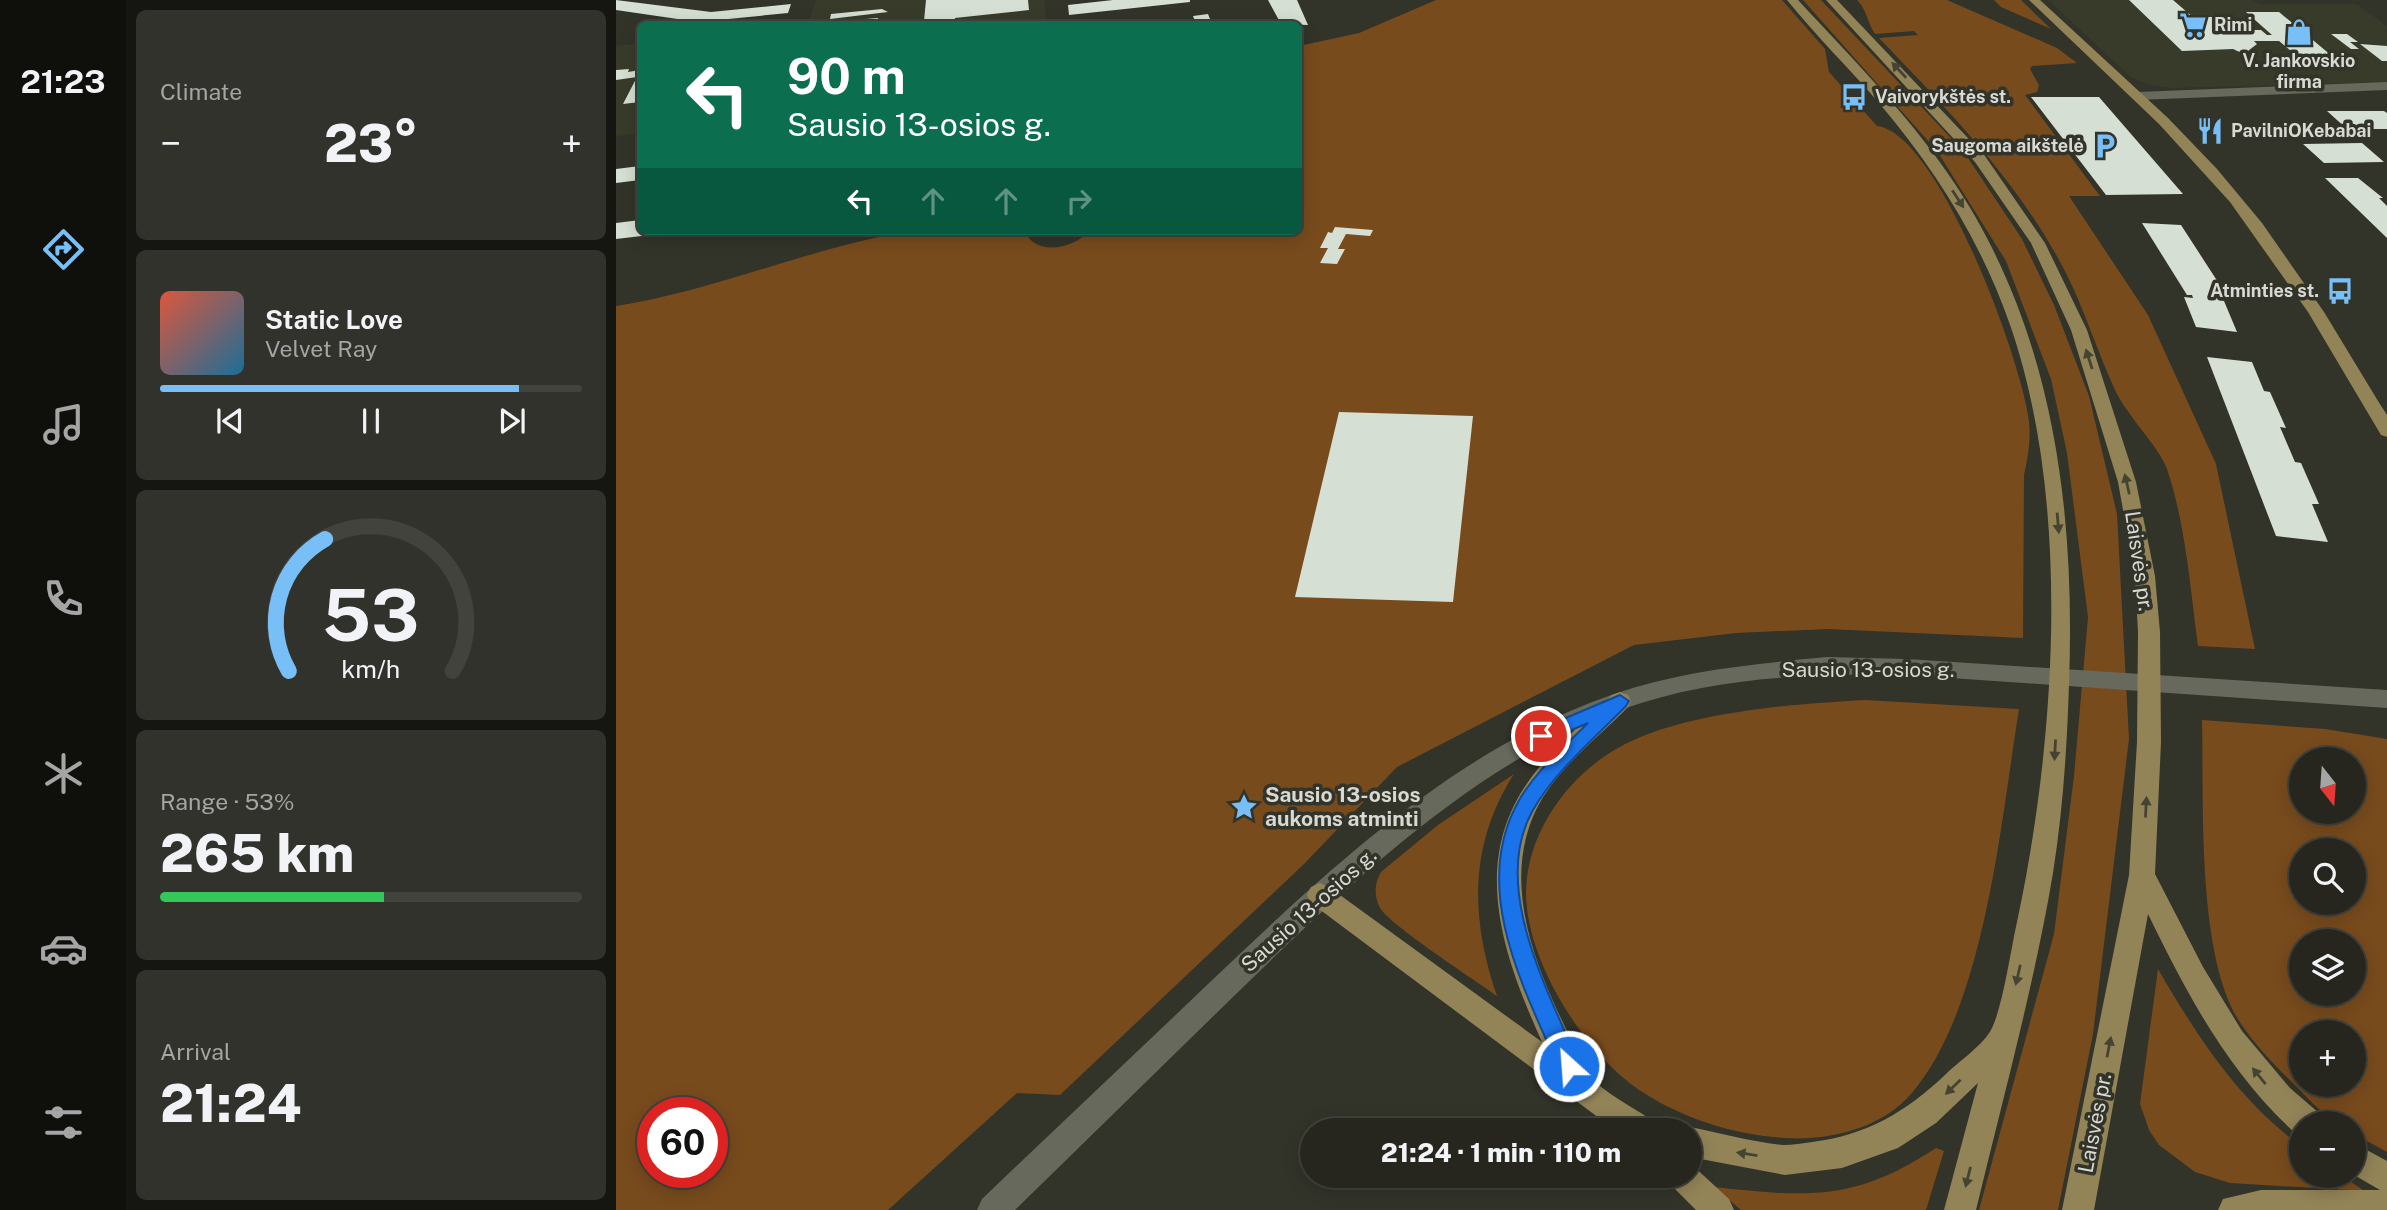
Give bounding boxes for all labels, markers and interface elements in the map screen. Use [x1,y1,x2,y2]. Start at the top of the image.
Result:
supermarket icon: Rimi [2178,10,2208,40]
place label: Rimi [2214,14,2252,35]
shop icon: V. Jankovskio firma [2284,17,2314,47]
text: 90 m [787,47,906,105]
icon: left [672,49,763,140]
place label: V. Jankovskio firma [2243,50,2355,92]
one-way arrow [1891,62,1907,79]
text: 21:23 [21,63,105,100]
text: Climate [160,78,242,105]
bus stop icon: Vaivorykštės st. [1839,82,1869,112]
place label: Vaivorykštės st. [1875,86,2011,107]
text: Sausio 13-osios g. [787,106,1051,143]
text: 23° [324,113,418,174]
restaurant icon: PavilniOKebabai [2195,116,2225,146]
place label: PavilniOKebabai [2231,120,2371,141]
text: − [160,121,181,166]
text: + [561,121,582,166]
parking icon: Saugoma aikštelė [2090,131,2120,161]
place label: Saugoma aikštelė [1931,135,2084,156]
icon: left [841,182,879,220]
icon: ahead [914,182,952,220]
icon: ahead [987,182,1025,220]
icon: right [1060,182,1098,220]
one-way arrow [1951,189,1964,209]
icon: directions [39,225,88,274]
bus stop icon: Atminties st. [2325,276,2355,306]
place label: Atminties st. [2210,280,2319,301]
text: Static Love [265,304,403,335]
text: Velvet Ray [265,335,377,362]
one-way arrow [2083,349,2094,370]
icon: music [39,400,88,449]
icon: previous [211,402,249,440]
icon: pause [352,402,390,440]
icon: next [493,402,531,440]
one-way arrow [2121,473,2132,495]
street label: Laisvės pr. [2120,509,2159,613]
one-way arrow [2053,512,2064,534]
text: 53 [322,572,420,657]
icon: phone [39,574,88,623]
text: km/h [342,654,400,684]
street label: Sausio 13-osios g. [1781,657,1955,682]
pin [1511,706,1571,766]
icon: arrive [1522,717,1560,755]
one-way arrow [2049,740,2060,762]
north arrow [2289,747,2366,824]
map controls [2289,747,2366,1188]
icon: climate [39,749,88,798]
place label: Sausio 13-osios aukoms atminti [1265,782,1421,831]
text: Range · 53% [160,788,294,815]
place icon: Sausio 13-osios aukoms atminti [1229,792,1259,822]
one-way arrow [2141,796,2152,818]
text: 265 km [160,823,354,884]
button: search [2289,838,2366,915]
street label: Sausio 13-osios g. [1236,842,1381,977]
icon: car [39,924,88,973]
button: layers [2289,929,2366,1006]
one-way arrow [2012,964,2023,986]
button: + [2289,1020,2366,1097]
position arrow [1532,1029,1606,1103]
one-way arrow [2104,1036,2115,1058]
text: Arrival [160,1038,231,1065]
one-way arrow [2252,1067,2267,1085]
street label: Laisvės pr. [2073,1071,2116,1175]
text: 21:24 [160,1073,302,1134]
one-way arrow [1945,1079,1962,1096]
speed limit sign: 60 [637,1097,728,1188]
icon: filters [39,1098,88,1147]
button: − [2289,1111,2366,1188]
text: 21:24 · 1 min · 110 m [1381,1137,1621,1168]
one-way arrow [1736,1148,1758,1159]
one-way arrow [1962,1166,1973,1188]

